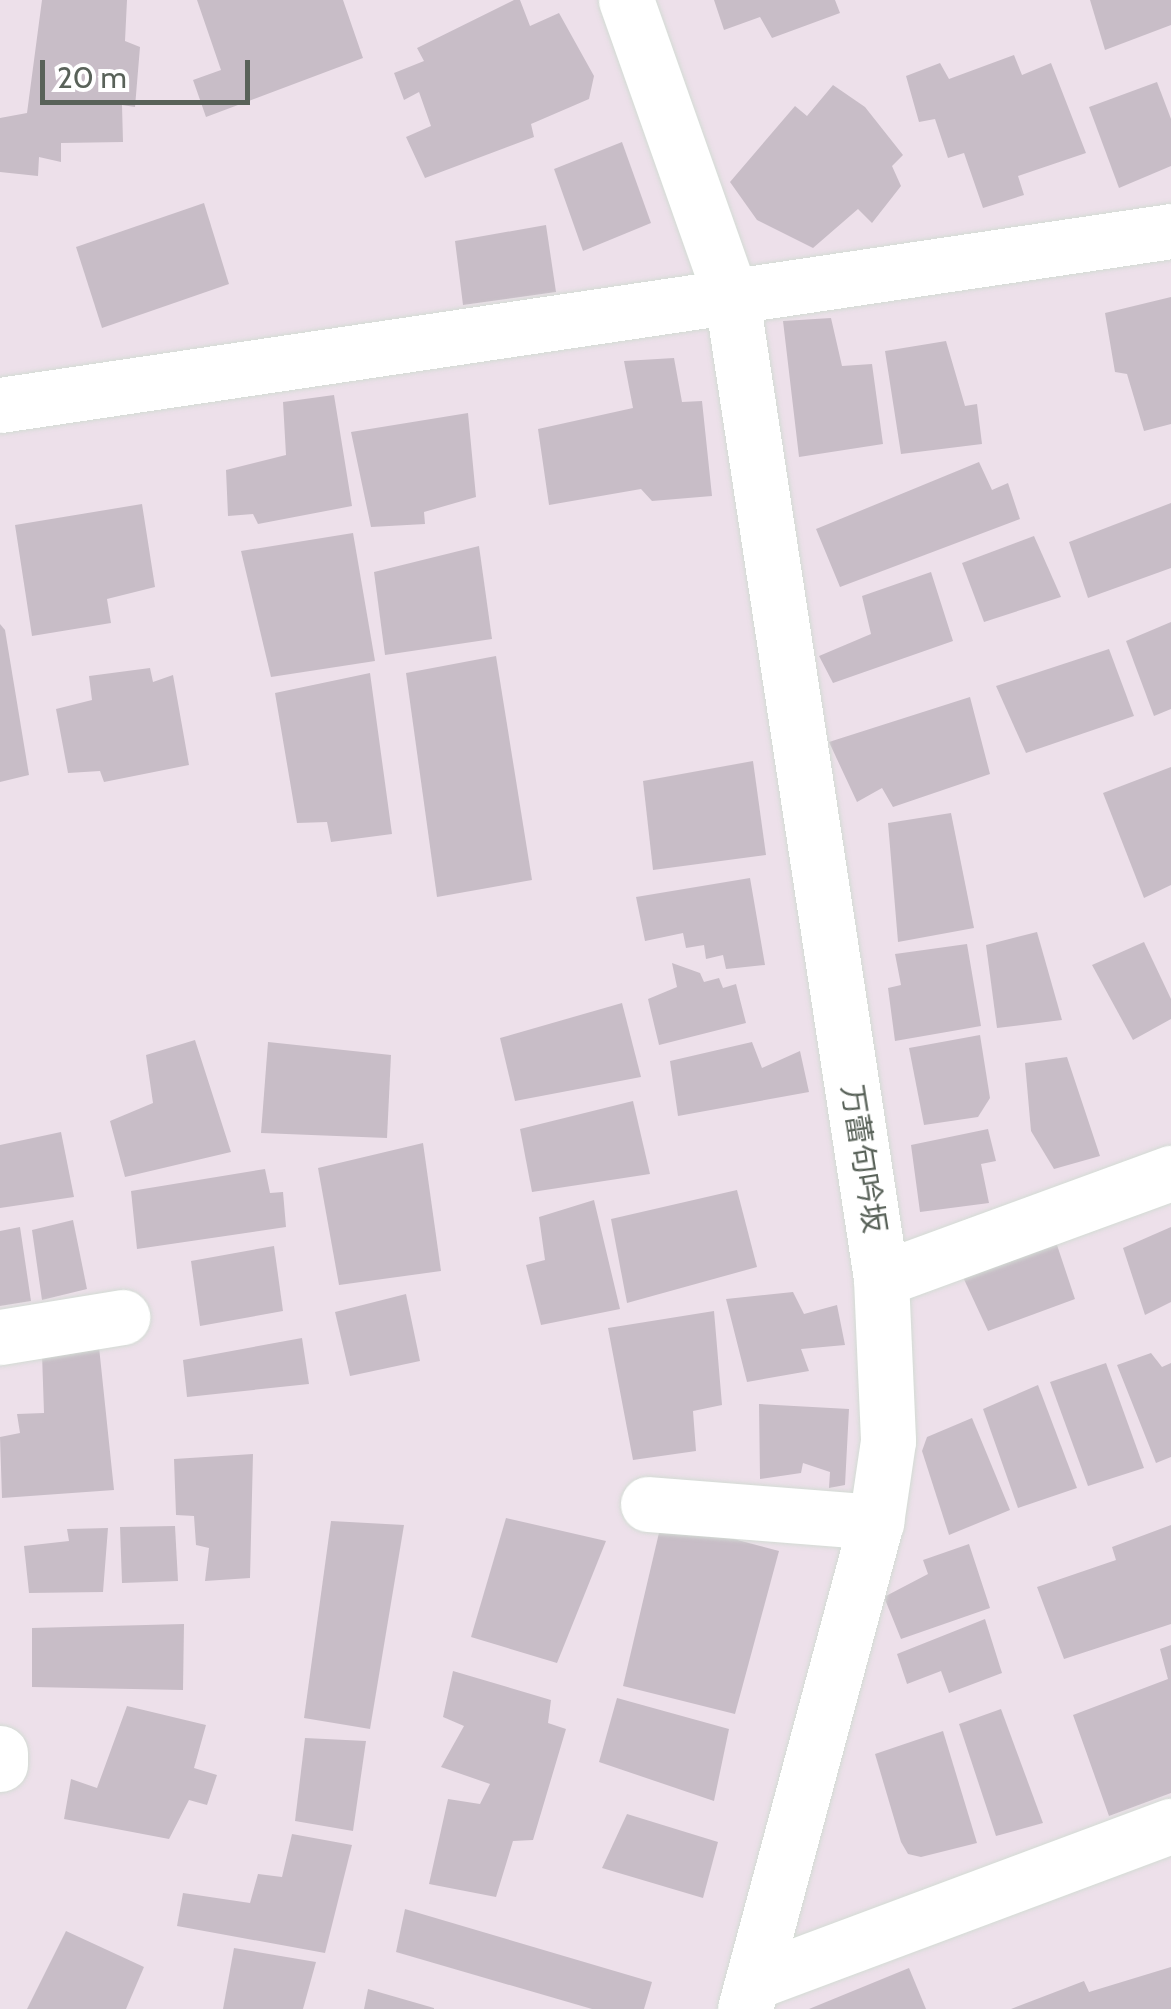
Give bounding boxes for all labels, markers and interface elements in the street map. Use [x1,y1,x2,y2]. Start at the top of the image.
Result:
scale bar [45,40,255,102]
text: 20 m [57,59,127,96]
street label: 万蕾句吟坂 [833,1082,893,1236]

